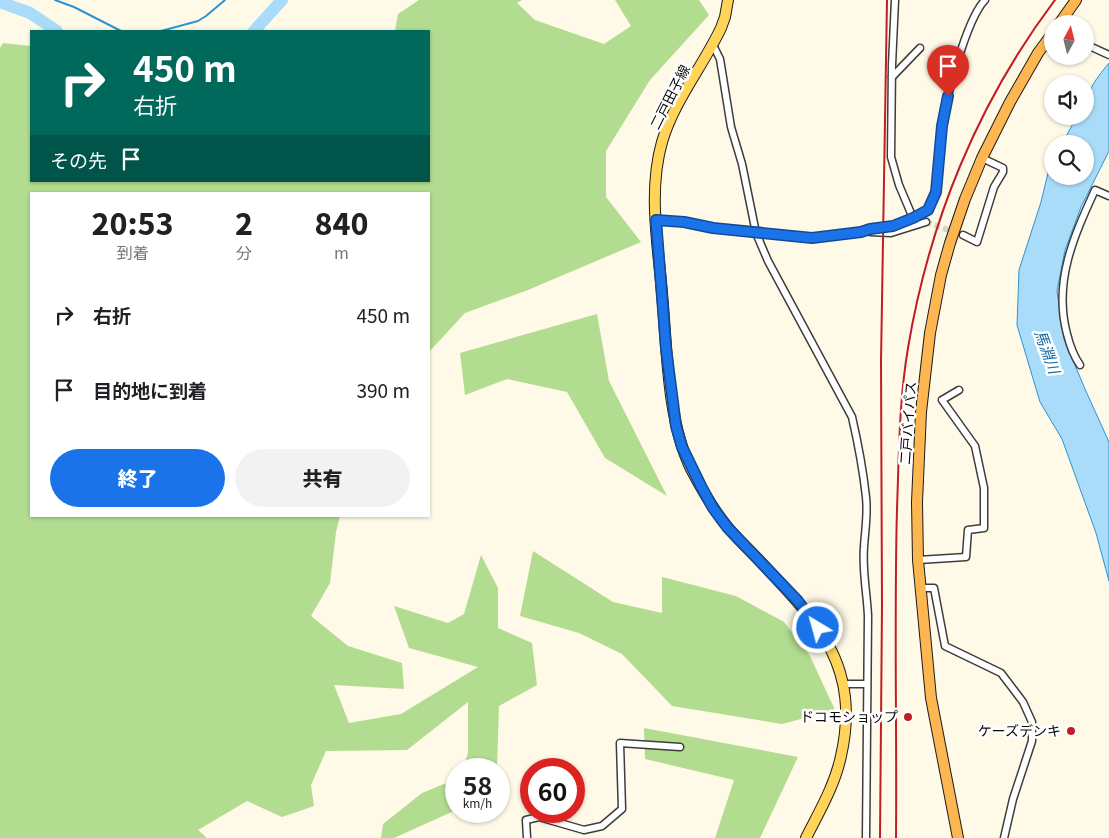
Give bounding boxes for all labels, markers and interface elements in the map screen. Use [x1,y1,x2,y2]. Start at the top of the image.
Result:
north arrow [1044,15,1094,65]
map controls [1044,15,1094,185]
text: 450 m [133,41,237,92]
pin [927,45,969,96]
icon: right [50,50,115,115]
icon: arrive [934,52,962,80]
street label: 二戸田子線 [644,61,694,132]
button: sound [1044,75,1094,125]
text: 右折 [133,88,177,120]
button: search [1044,135,1094,185]
icon: arrive [117,145,145,173]
text: その先 [50,146,107,173]
text: 20:53 [92,200,174,244]
text: 2 [235,200,253,244]
text: 840 [315,200,368,244]
text: 到着 [117,240,149,264]
text: 分 [236,240,252,264]
text: m [334,240,349,264]
icon: right [50,301,78,329]
text: 右折 [93,301,131,328]
text: 450 m [357,301,410,328]
water label: 馬淵川 [1031,327,1067,378]
icon: arrive [50,376,78,404]
text: 目的地に到着 [93,376,207,403]
text: 390 m [357,376,410,403]
street label: 二戸バイパス [894,380,920,465]
button: 終了 [50,449,225,507]
button: 共有 [235,449,410,507]
position arrow [791,601,843,653]
place label: ドコモショップ [800,706,898,726]
marker: ドコモショップ [902,711,914,723]
place label: ケーズデンキ [978,720,1061,740]
marker: ケーズデンキ [1065,725,1077,737]
speed limit sign: 60 [520,758,585,823]
text: 58 [463,766,492,802]
text: km/h [463,794,492,811]

